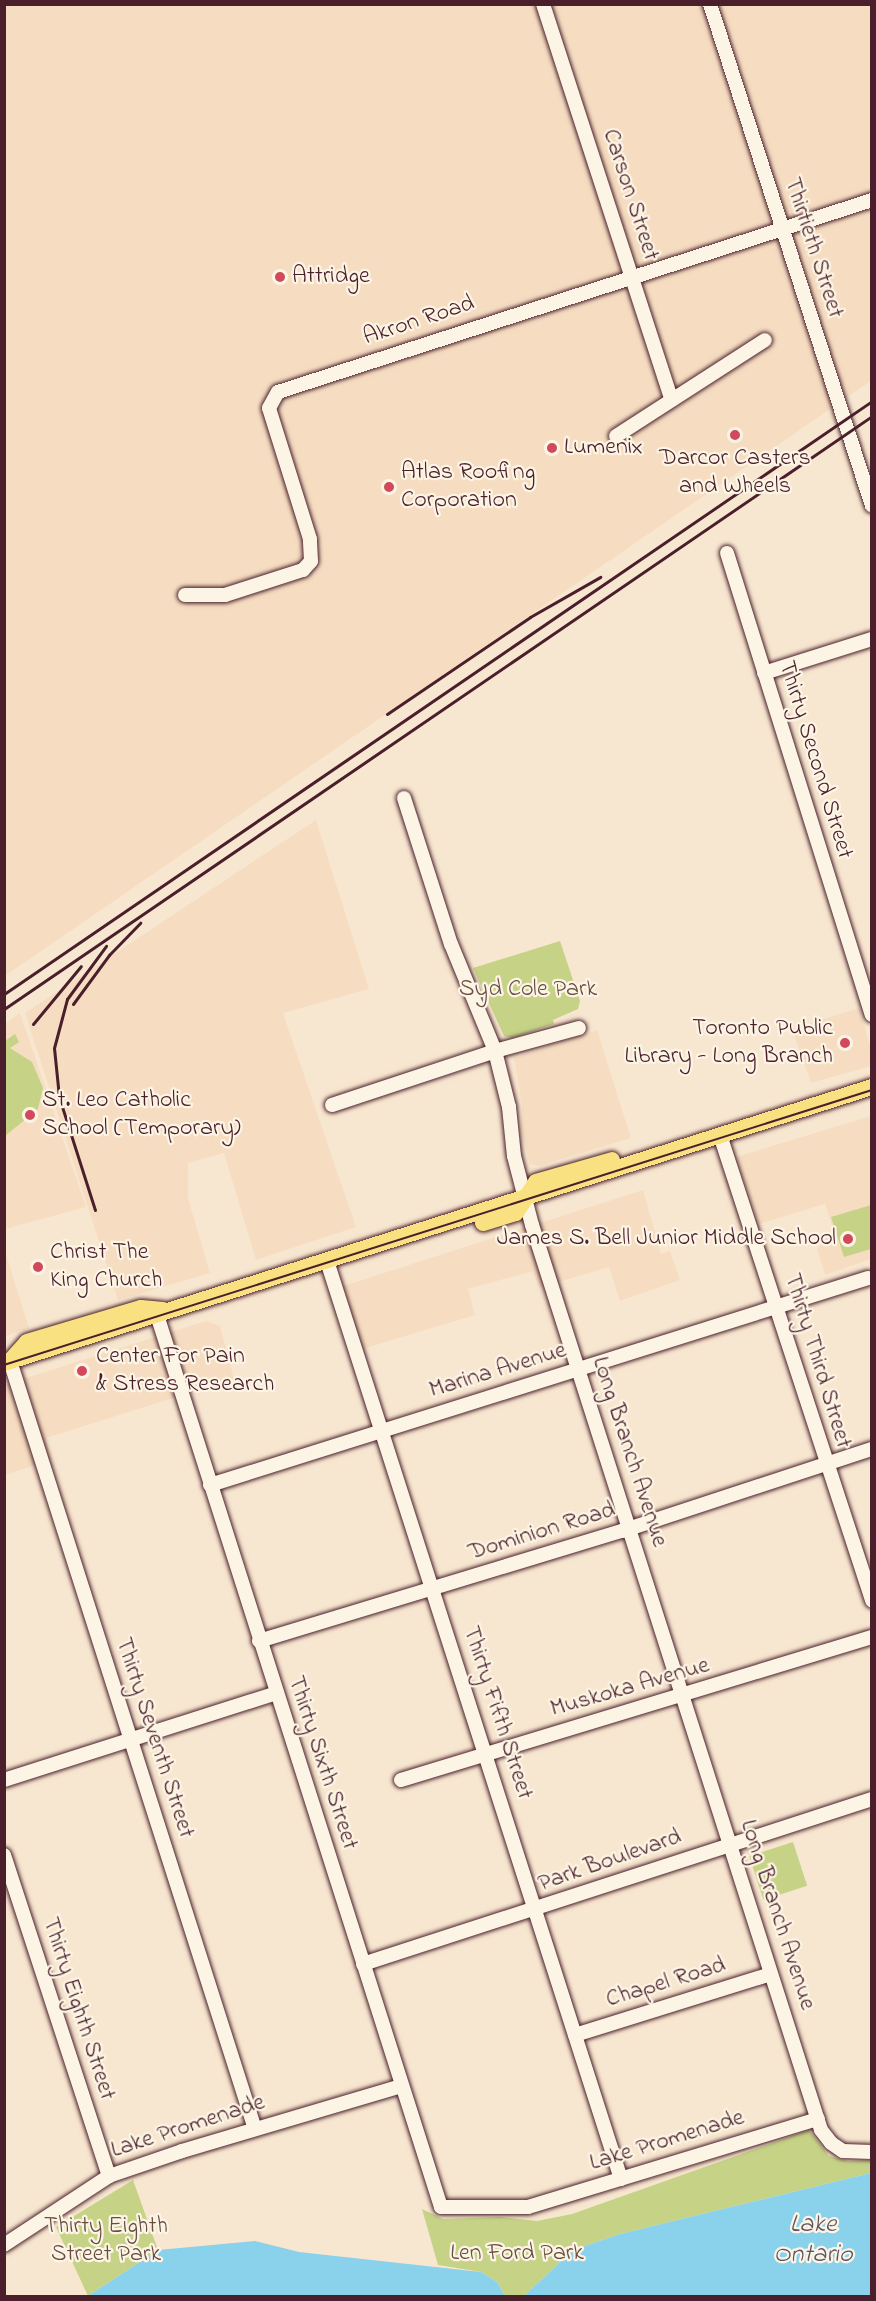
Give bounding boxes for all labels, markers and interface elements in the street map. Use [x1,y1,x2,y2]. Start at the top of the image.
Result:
street label: Carson Street [595,126,665,264]
street label: Thirtieth Street [777,174,849,322]
place label: Attridge [292,263,370,291]
marker: Attridge [273,270,287,284]
street label: Akron Road [360,289,478,353]
marker: Darcor Casters and Wheels [728,428,742,442]
place label: Lumenix [564,434,643,462]
marker: Lumenix [545,441,559,455]
place label: Darcor Casters and Wheels [659,445,811,501]
place label: Atlas Roofing Corporation [401,459,535,515]
marker: Atlas Roofing Corporation [382,480,396,494]
street label: Thirty Second Street [771,658,859,862]
park label: Syd Cole Park [459,976,597,1004]
place label: Toronto Public Library - Long Branch [625,1015,833,1071]
marker: Toronto Public Library - Long Branch [838,1036,852,1050]
place label: St. Leo Catholic School (Temporary) [42,1087,241,1143]
marker: St. Leo Catholic School (Temporary) [23,1108,37,1122]
place label: James S. Bell Junior Middle School [497,1225,836,1253]
marker: James S. Bell Junior Middle School [841,1232,855,1246]
place label: Christ The King Church [50,1239,162,1295]
marker: Christ The King Church [31,1260,45,1274]
street label: Thirty Third Street [777,1270,857,1452]
street label: Marina Avenue [426,1336,570,1406]
place label: Center For Pain & Stress Research [96,1343,275,1399]
street label: Long Branch Avenue [585,1353,673,1551]
marker: Center For Pain & Stress Research [73,1362,91,1380]
street label: Dominion Road [465,1496,619,1568]
street label: Thirty Fifth Street [455,1623,539,1803]
street label: Thirty Seventh Street [108,1634,200,1842]
street label: Muskoka Avenue [547,1652,713,1724]
street label: Thirty Sixth Street [280,1673,364,1853]
street label: Long Branch Avenue [733,1816,821,2014]
street label: Park Boulevard [535,1823,685,1899]
street label: Thirty Eighth Street [35,1914,121,2104]
street label: Chapel Road [603,1951,729,2015]
street label: Lake Promenade [108,2089,268,2165]
street label: Lake Promenade [586,2104,748,2178]
water label: Lake Ontario [774,2210,852,2272]
park label: Thirty Eighth Street Park [44,2213,168,2269]
park label: Len Ford Park [450,2240,584,2268]

